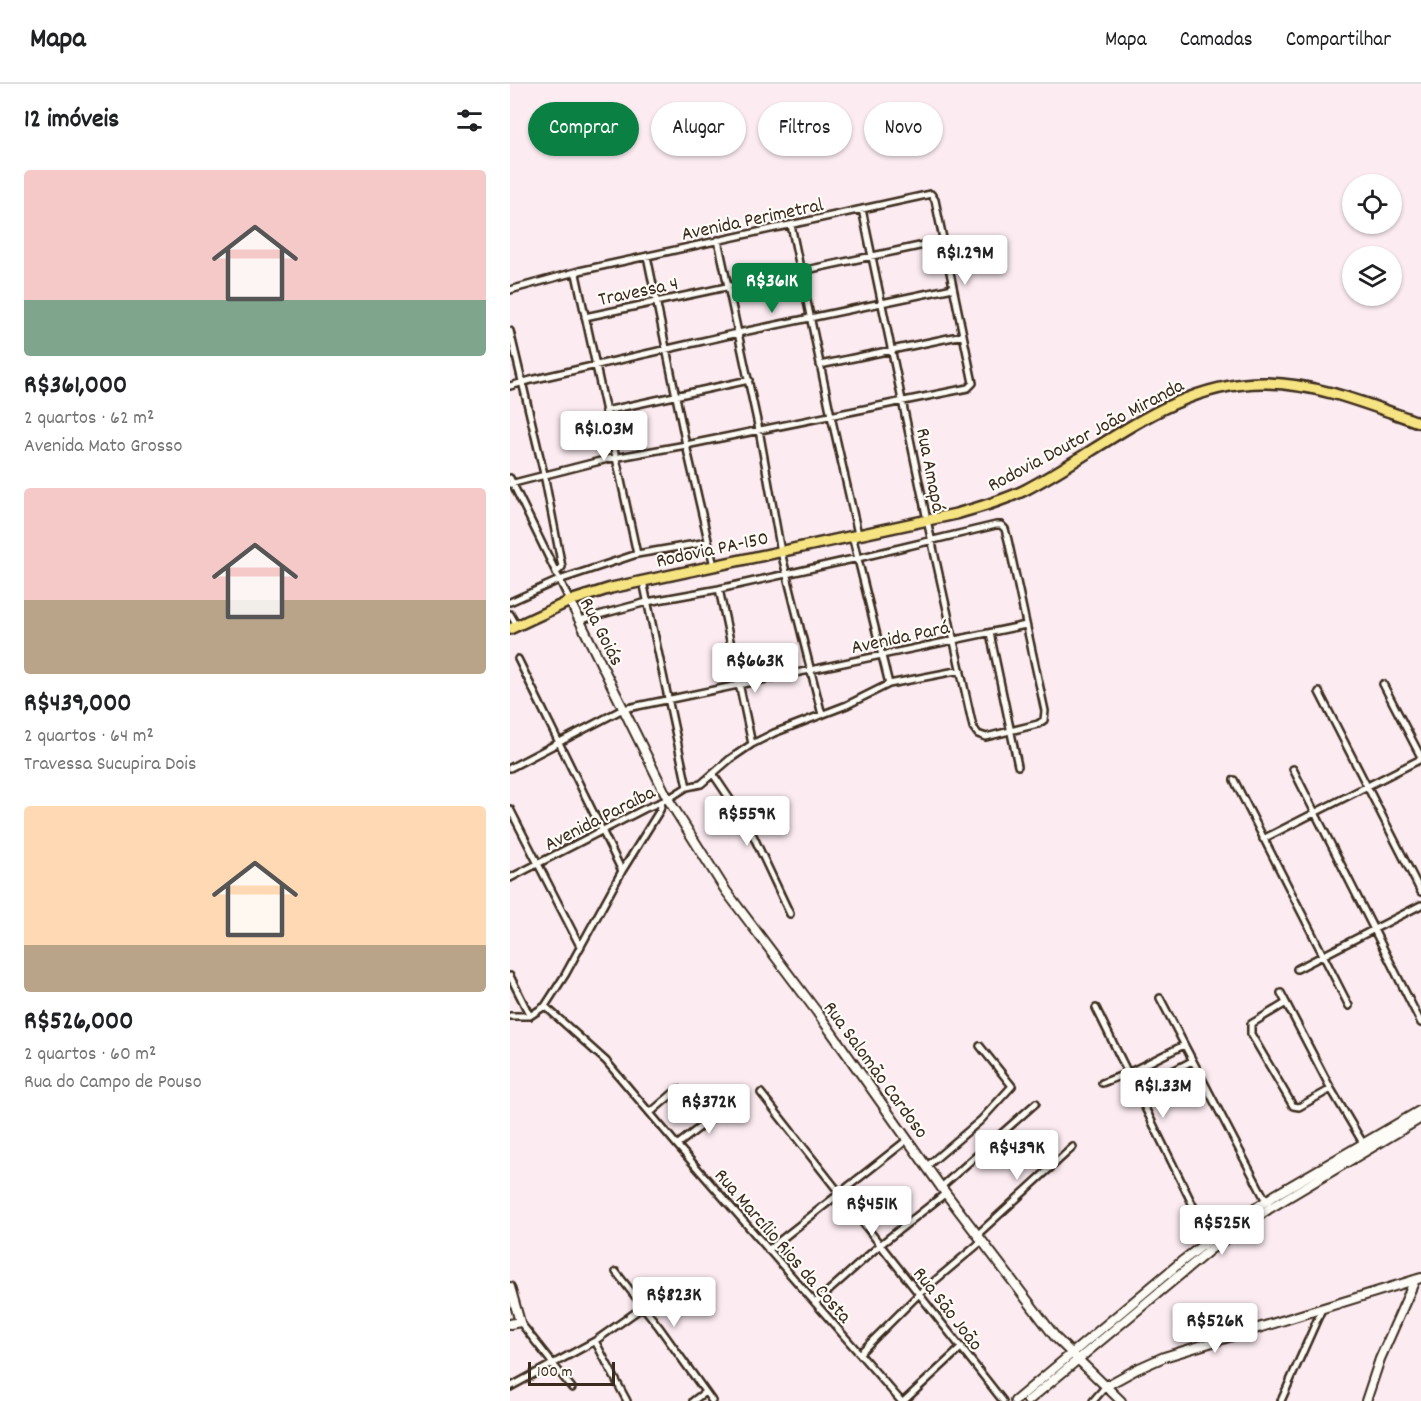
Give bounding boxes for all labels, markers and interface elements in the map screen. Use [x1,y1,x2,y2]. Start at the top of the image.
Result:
text: Mapa [30,21,86,61]
text: Mapa [1105,26,1147,56]
text: Camadas [1180,26,1253,56]
text: Compartilhar [1286,26,1391,56]
text: 12 imóveis [24,102,119,139]
chip: Comprar [528,102,639,156]
chip: Alugar [651,102,746,156]
chip: Filtros [758,102,852,156]
chip: Novo [864,102,943,156]
icon: filters [453,104,486,137]
map controls [1342,174,1402,306]
button: locate [1342,174,1402,234]
street label: Avenida Perimetral [679,192,827,250]
icon: home [201,209,309,317]
pin: R$1.29M [910,235,1020,286]
text: R$1.29M [936,240,994,268]
button: layers [1342,246,1402,306]
pin: R$361K [723,263,821,314]
text: R$361K [746,268,798,296]
street label: Travessa 4 [596,271,681,315]
text: R$361,000 [24,368,127,405]
street label: Rodovia Doutor João Miranda [983,373,1190,500]
text: 2 quartos · 62 m² [24,405,154,433]
pin: R$1.03M [549,411,659,462]
text: R$1.03M [574,416,634,444]
street label: Rua Amapá [907,426,951,515]
text: Avenida Mato Grosso [24,433,182,461]
street label: Rodovia PA-150 [654,525,771,577]
icon: home [201,527,309,635]
street label: Rua Goiás [571,593,629,671]
street label: Avenida Pará [849,615,953,663]
pin: R$663K [706,643,804,694]
text: R$663K [726,648,784,676]
text: R$439,000 [24,686,132,723]
text: 2 quartos · 64 m² [24,723,154,751]
text: Travessa Sucupira Dois [24,751,196,779]
street label: Avenida Paraíba [540,779,661,860]
pin: R$559K [698,796,796,847]
text: R$559K [719,801,775,829]
icon: home [201,845,309,953]
street label: Rua Salomão Cardoso [815,996,934,1145]
text: R$526,000 [24,1004,133,1041]
text: 2 quartos · 60 m² [24,1041,156,1069]
pin: R$1.33M [1108,1068,1218,1119]
text: Rua do Campo de Pouso [24,1069,202,1097]
text: R$1.33M [1134,1073,1192,1101]
pin: R$372K [660,1084,758,1135]
text: R$372K [682,1089,736,1117]
pin: R$439K [968,1130,1066,1181]
text: R$439K [989,1135,1045,1163]
street label: Rua Marcílio Rios da Costa [707,1163,857,1331]
pin: R$451K [823,1186,921,1237]
text: R$451K [846,1191,898,1219]
pin: R$525K [1173,1205,1271,1256]
text: R$525K [1194,1210,1250,1238]
street label: Rua São João [905,1262,988,1358]
pin: R$823K [625,1277,723,1328]
text: R$823K [647,1282,701,1310]
pin: R$526K [1166,1303,1264,1354]
text: R$526K [1187,1308,1243,1336]
scale bar [528,1359,615,1386]
text: 100 m [537,1361,573,1384]

